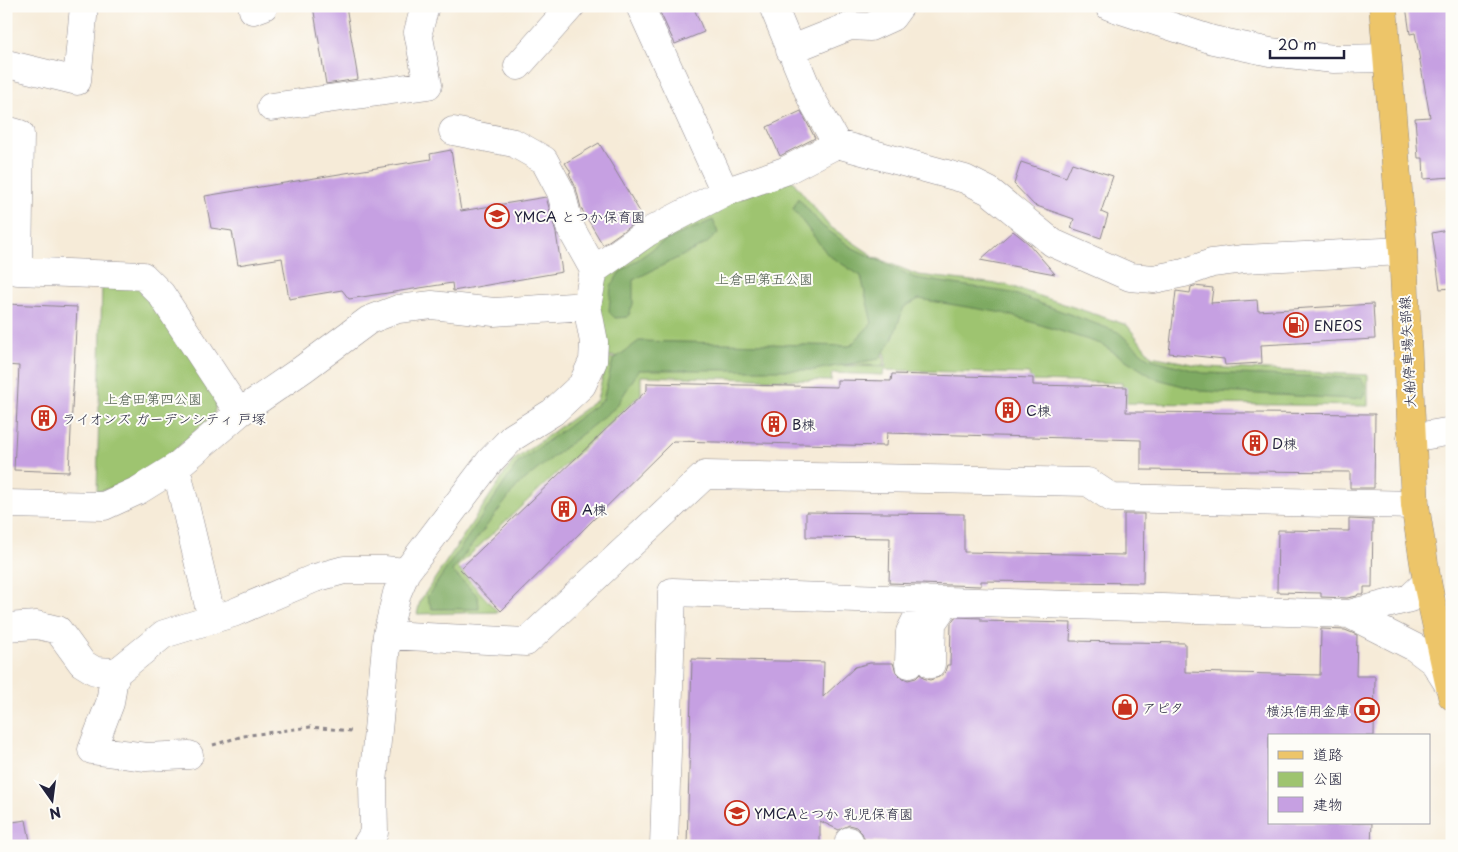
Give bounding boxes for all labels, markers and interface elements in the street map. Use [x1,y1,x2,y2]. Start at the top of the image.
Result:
scale bar [1270,28,1344,60]
text: 20 m [1278,32,1317,55]
school or university icon: YMCA とつか保育園 [484,203,510,229]
place label: YMCA とつか保育園 [514,206,645,227]
park label: 上倉田第五公園 [715,268,813,289]
street label: 大船停車場矢部線 [1394,296,1420,408]
fuel station icon: ENEOS [1283,312,1309,338]
place label: ENEOS [1314,315,1362,336]
park label: 上倉田第四公園 [104,388,202,409]
building icon: C棟 [995,397,1021,423]
place label: C棟 [1026,400,1052,421]
building icon: ライオンズ ガーデンシティ 戸塚 [31,405,57,431]
place label: ライオンズ ガーデンシティ 戸塚 [62,408,266,429]
building icon: B棟 [761,411,787,437]
place label: B棟 [792,414,816,435]
building icon: D棟 [1242,430,1268,456]
place label: D棟 [1272,433,1298,454]
building icon: A棟 [551,496,577,522]
place label: A棟 [582,499,608,520]
shop icon: アピタ [1112,694,1138,720]
place label: アピタ [1142,697,1184,718]
bank icon: 横浜信用金庫 [1354,697,1380,723]
place label: 横浜信用金庫 [1266,700,1350,721]
legend [1268,734,1430,824]
text: 道路 [1313,742,1343,765]
text: 公園 [1313,766,1343,789]
north arrow [28,774,78,824]
text: 建物 [1313,792,1343,815]
school or university icon: YMCAとつか 乳児保育園 [724,800,750,826]
text: N [47,802,63,825]
place label: YMCAとつか 乳児保育園 [754,803,913,824]

